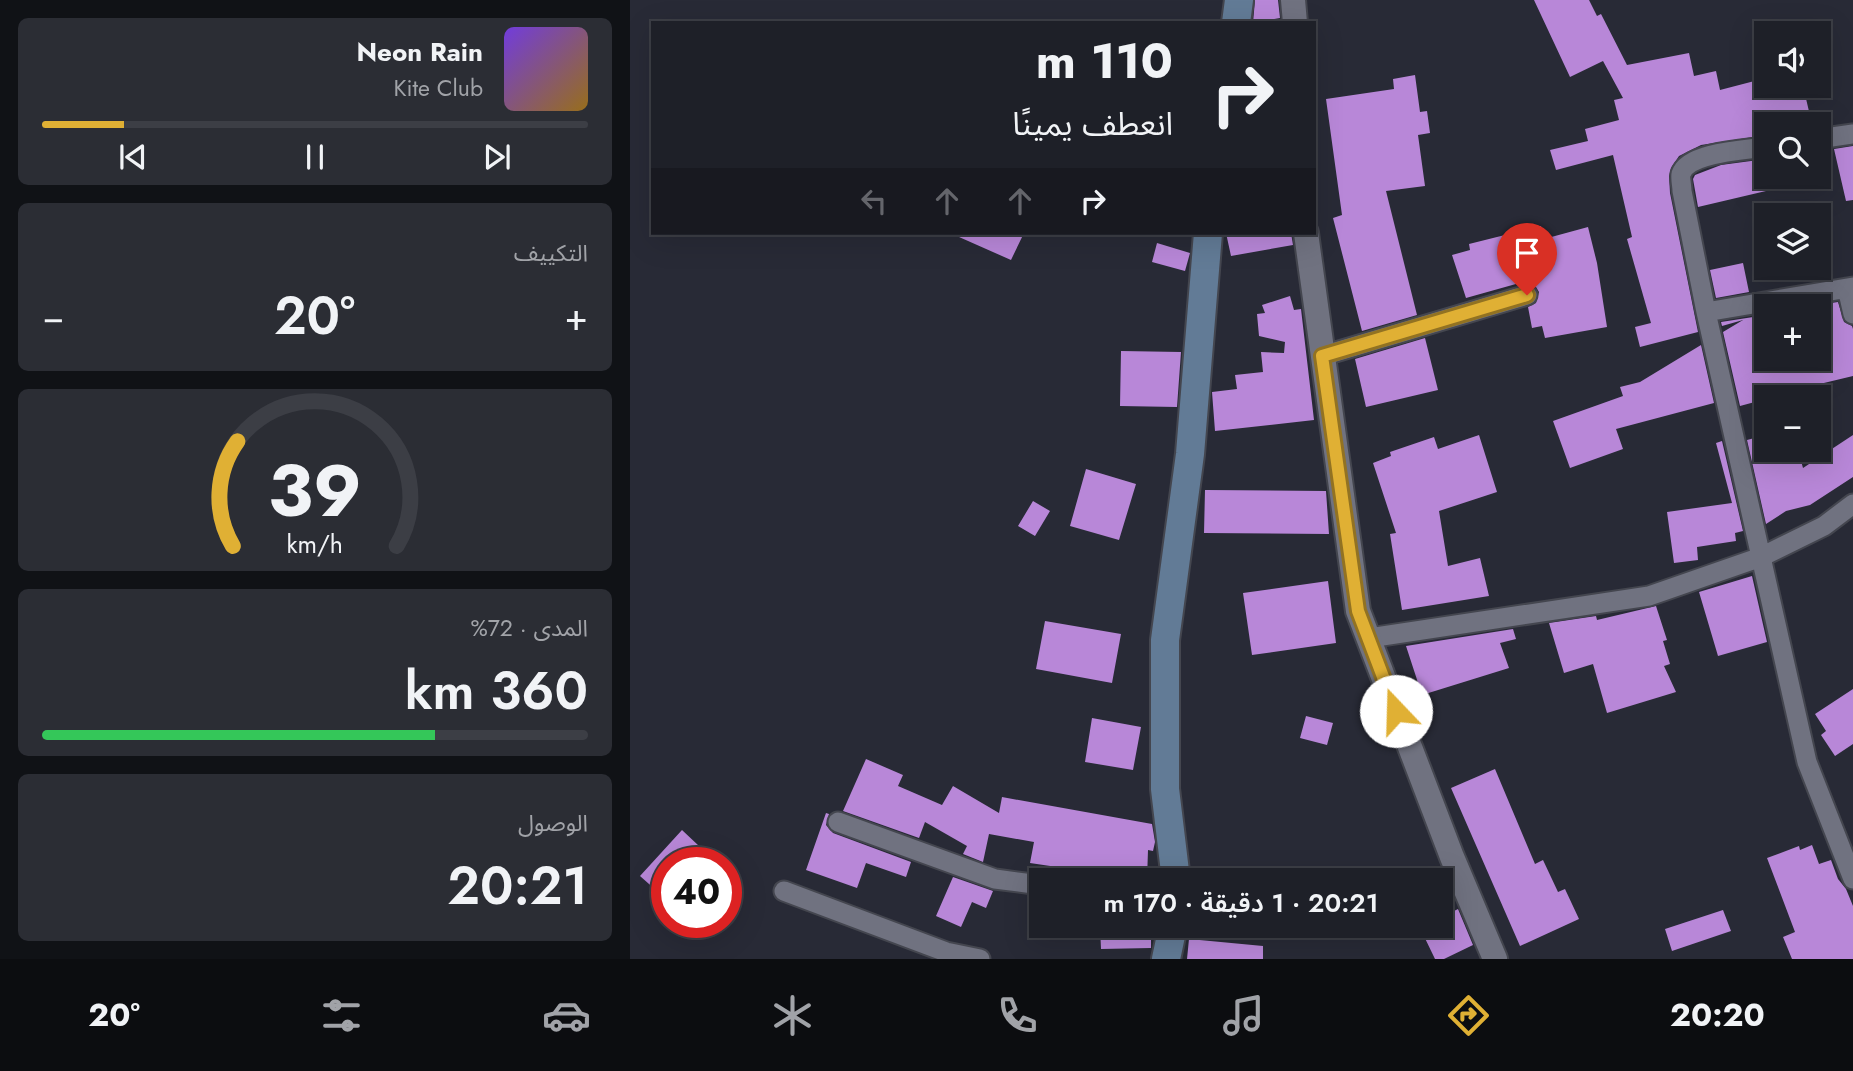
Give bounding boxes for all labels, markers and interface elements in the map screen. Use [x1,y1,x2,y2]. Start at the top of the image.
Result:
map controls [1754,21,1831,462]
button: sound [1754,21,1831,98]
text: 110 m [1036,26,1173,96]
text: Neon Rain [356,33,483,71]
icon: right [1197,49,1288,140]
text: Kite Club [394,71,483,105]
text: انعطف يمينًا [1012,101,1173,147]
button: search [1754,112,1831,189]
icon: previous [114,138,152,176]
icon: pause [296,138,334,176]
icon: next [478,138,516,176]
icon: left [855,182,893,220]
icon: ahead [928,182,966,220]
icon: ahead [1001,182,1039,220]
icon: right [1074,182,1112,220]
button: layers [1754,203,1831,280]
pin [1497,223,1557,295]
icon: arrive [1508,234,1546,272]
text: التكييف [514,236,588,270]
text: 20° [274,278,355,354]
text: − [42,289,64,344]
text: + [565,289,588,344]
button: + [1754,294,1831,371]
button: − [1754,385,1831,462]
text: 39 [268,438,362,543]
text: km/h [287,525,343,561]
text: المدى · 72% [470,611,588,645]
text: 360 km [405,653,588,729]
position arrow [1359,674,1433,748]
text: الوصول [518,806,588,840]
speed limit sign: 40 [651,847,742,938]
text: 20:21 [447,848,588,924]
text: 20:21 · 1 دقيقة · 170 m [1103,884,1379,922]
icon: filters [317,991,366,1040]
icon: car [542,991,591,1040]
icon: climate [768,991,817,1040]
icon: phone [993,991,1042,1040]
icon: music [1219,991,1268,1040]
icon: directions [1444,991,1493,1040]
text: 20° [88,992,140,1038]
text: 20:20 [1670,992,1765,1038]

